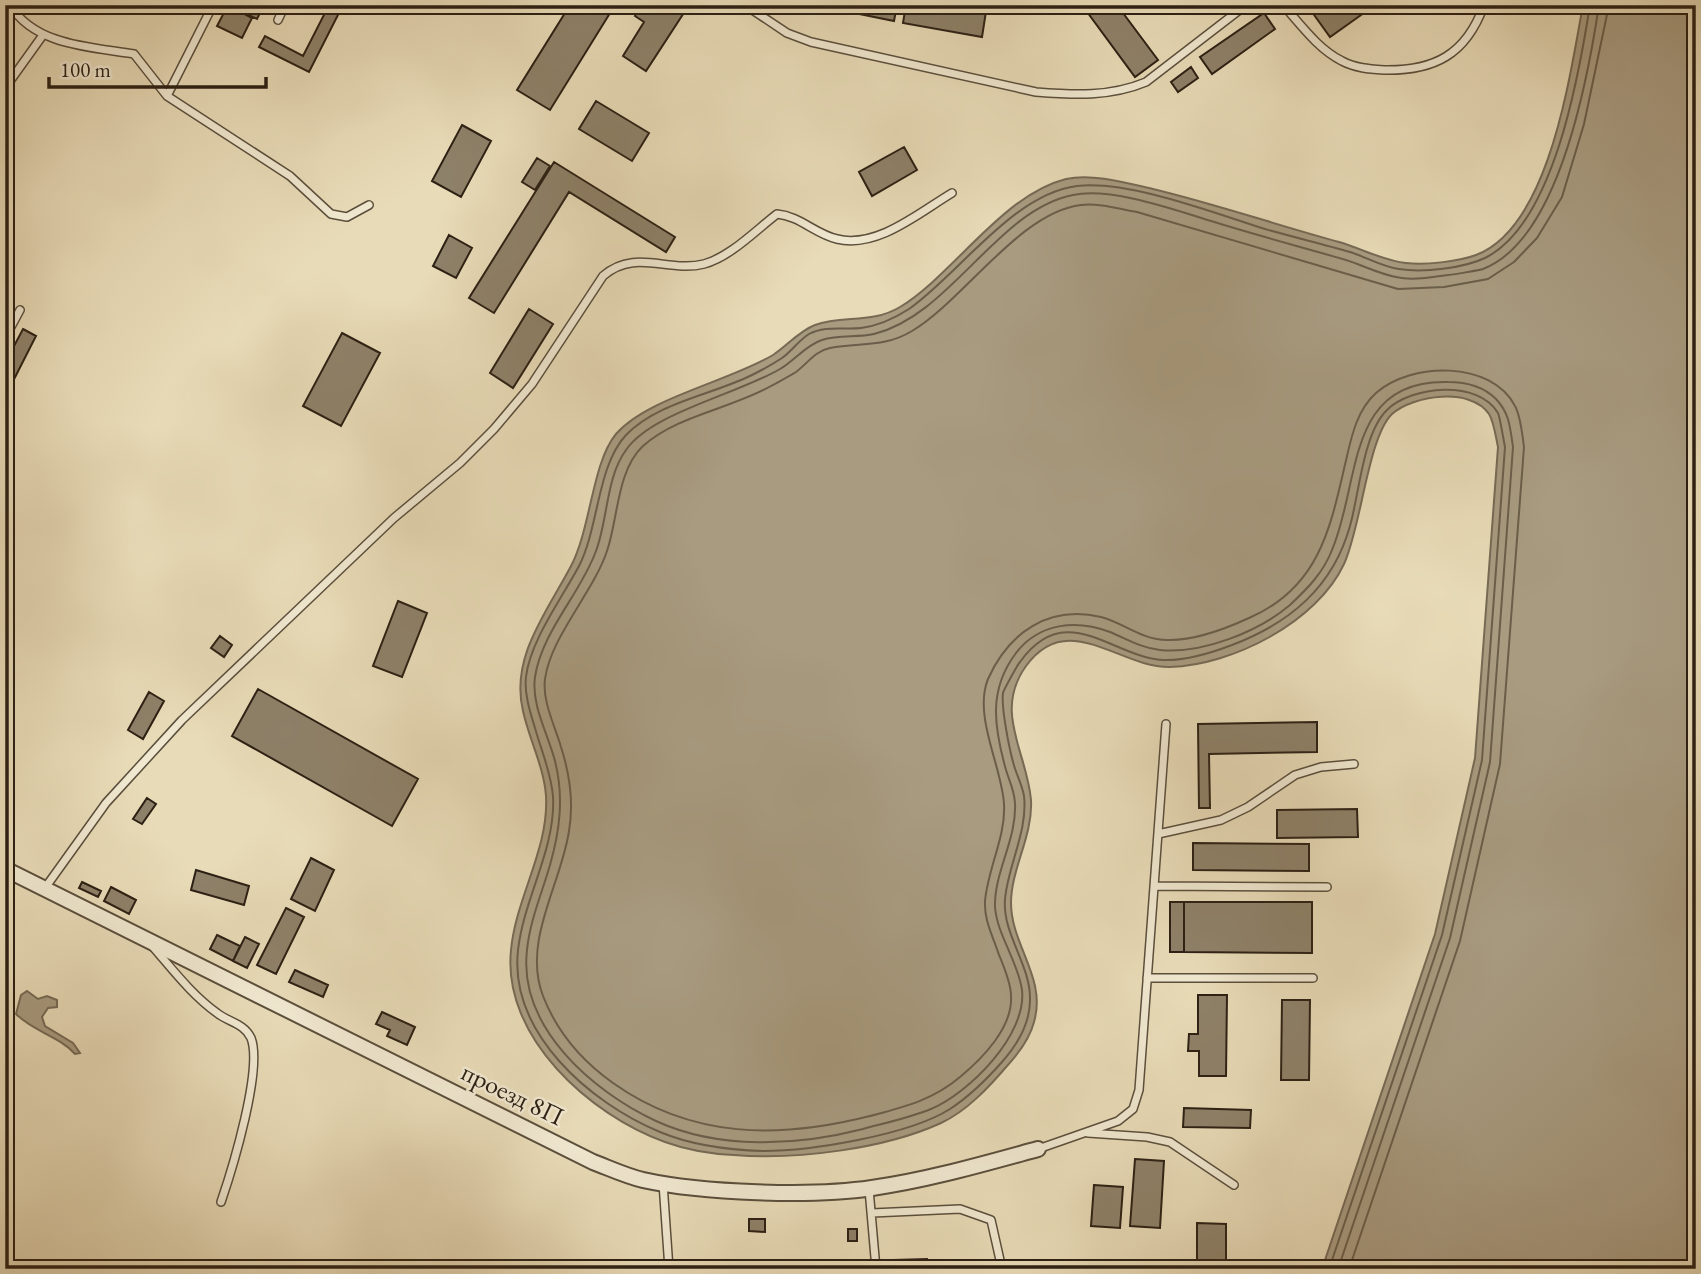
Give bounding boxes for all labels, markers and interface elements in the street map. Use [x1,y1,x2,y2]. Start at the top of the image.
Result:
scale bar [49,46,266,90]
text: 100 m [60,56,111,83]
street label: проезд 8П [456,1055,570,1133]

